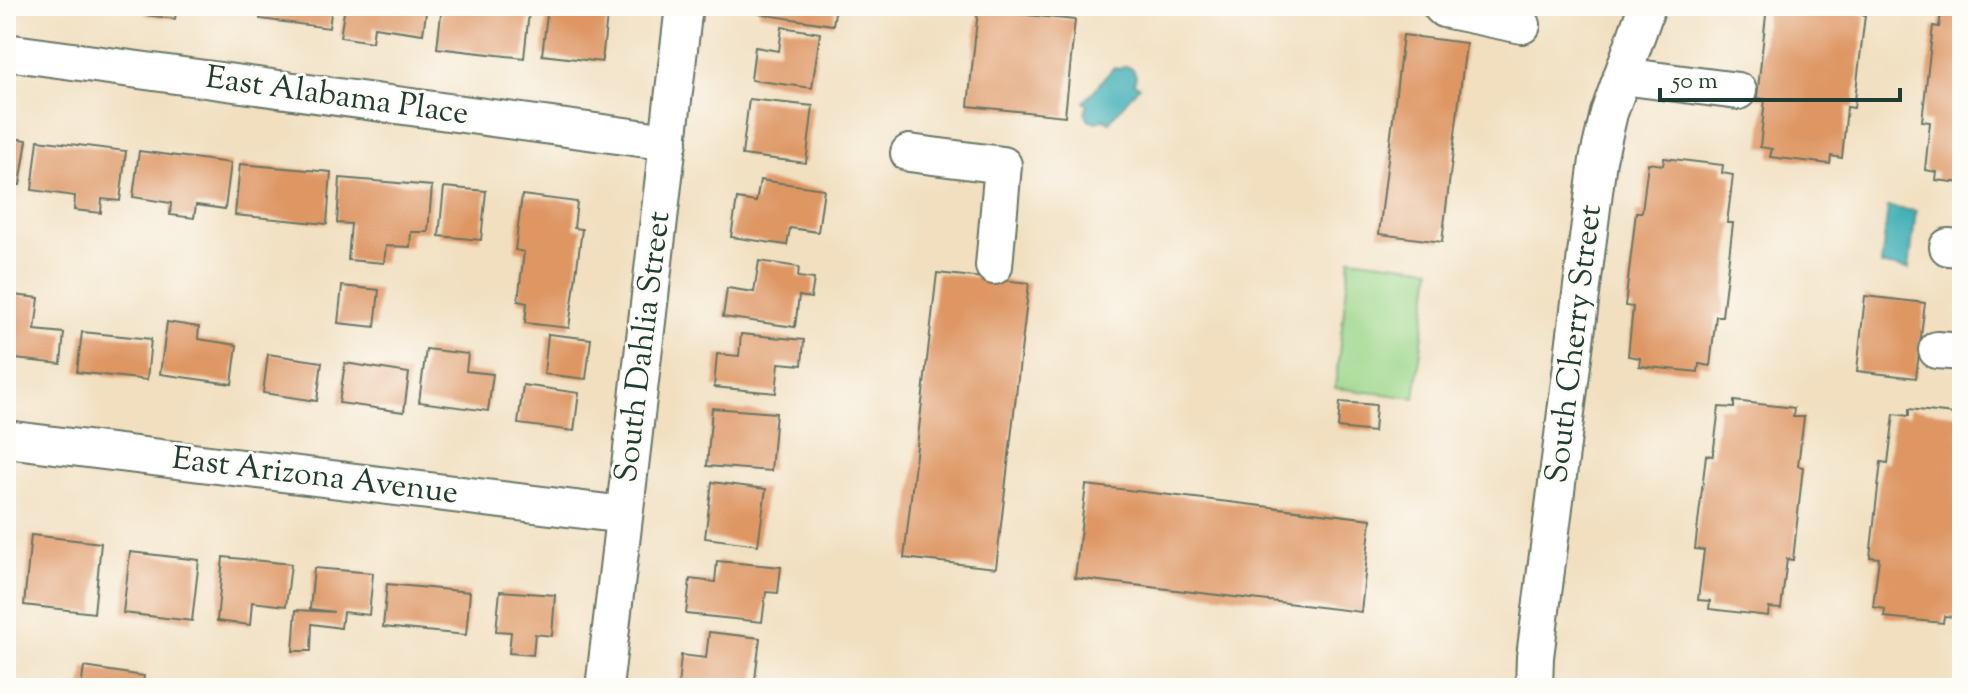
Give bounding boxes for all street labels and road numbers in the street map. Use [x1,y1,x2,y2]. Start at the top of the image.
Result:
street label: East Alabama Place [203,56,471,138]
street label: South Cherry Street [1535,202,1615,486]
street label: South Dahlia Street [605,209,683,485]
street label: East Arizona Avenue [169,437,461,517]

